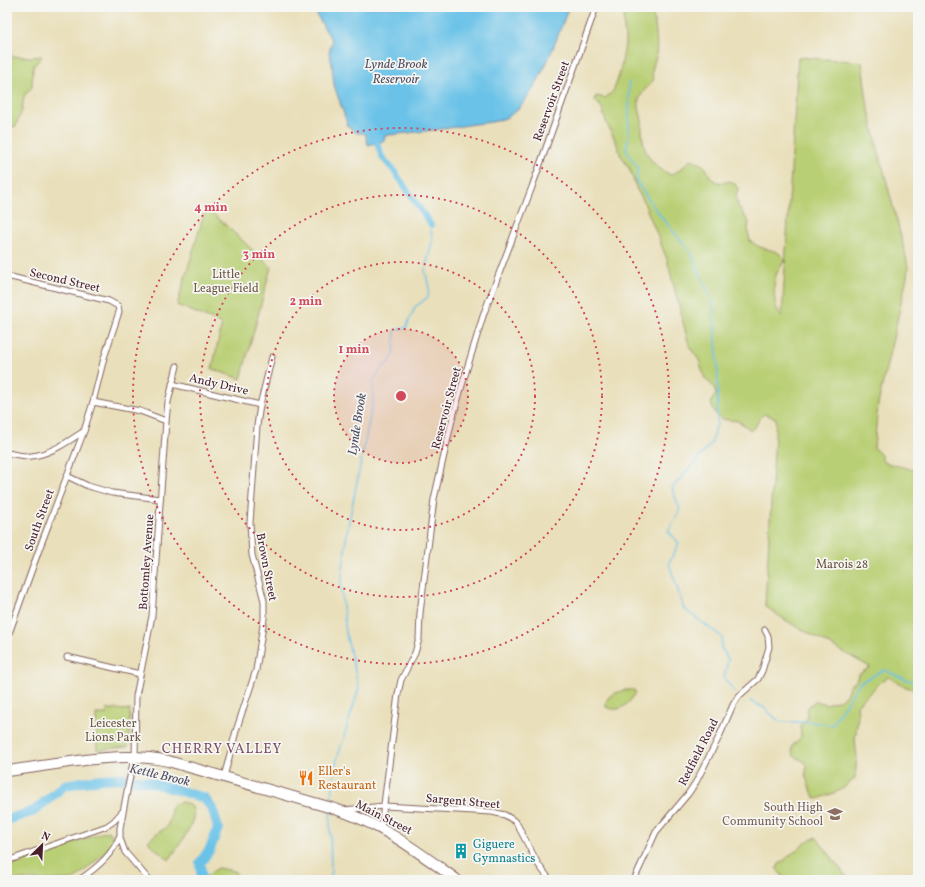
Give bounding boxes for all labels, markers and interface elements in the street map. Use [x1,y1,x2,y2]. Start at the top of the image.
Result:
water label: Lynde Brook Reservoir [365,56,427,89]
street label: Reservoir Street [530,59,574,144]
text: 4 min [194,200,228,216]
text: 3 min [243,247,275,263]
street label: Second Street [28,265,102,297]
park label: Little League Field [193,267,259,297]
text: 2 min [290,294,322,310]
text: 1 min [339,342,370,358]
street label: Reservoir Street [428,365,466,451]
street label: Andy Drive [188,370,250,400]
centre of rings [394,389,408,403]
water label: Lynde Brook [344,392,372,457]
street label: South Street [21,487,59,554]
street label: Bottomley Avenue [136,513,158,611]
street label: Brown Street [252,532,280,603]
park label: Marois 28 [816,557,868,573]
park label: Leicester Lions Park [85,716,141,746]
street label: Redfield Road [675,716,723,789]
district label: CHERRY VALLEY [162,740,282,759]
water label: Kettle Brook [127,760,192,792]
place label: Eller's Restaurant [318,764,376,794]
restaurant icon: Eller's Restaurant [297,769,315,787]
street label: Sargent Street [425,791,501,813]
street label: Main Street [352,797,415,839]
place label: South High Community School [722,800,823,830]
school or university icon: South High Community School [826,805,844,823]
north arrow [22,825,62,865]
text: N [39,829,52,846]
place label: Giguere Gymnastics [473,837,536,867]
building icon: Giguere Gymnastics [452,842,470,860]

